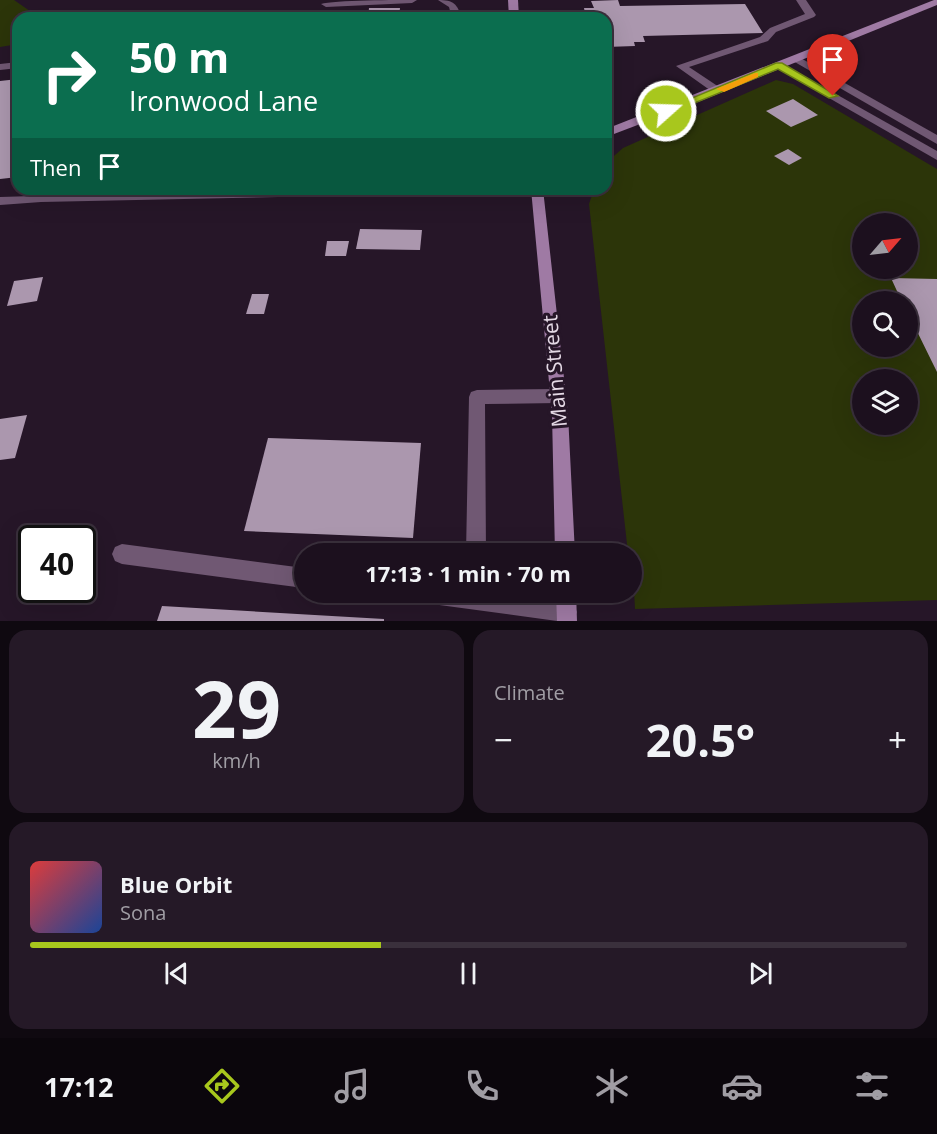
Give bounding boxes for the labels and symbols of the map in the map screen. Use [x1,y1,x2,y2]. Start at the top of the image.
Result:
pin [807,34,858,96]
position arrow [634,79,698,143]
north arrow [852,213,918,279]
street label: Main Street [535,314,573,429]
speed limit sign: 40 [18,525,96,603]

